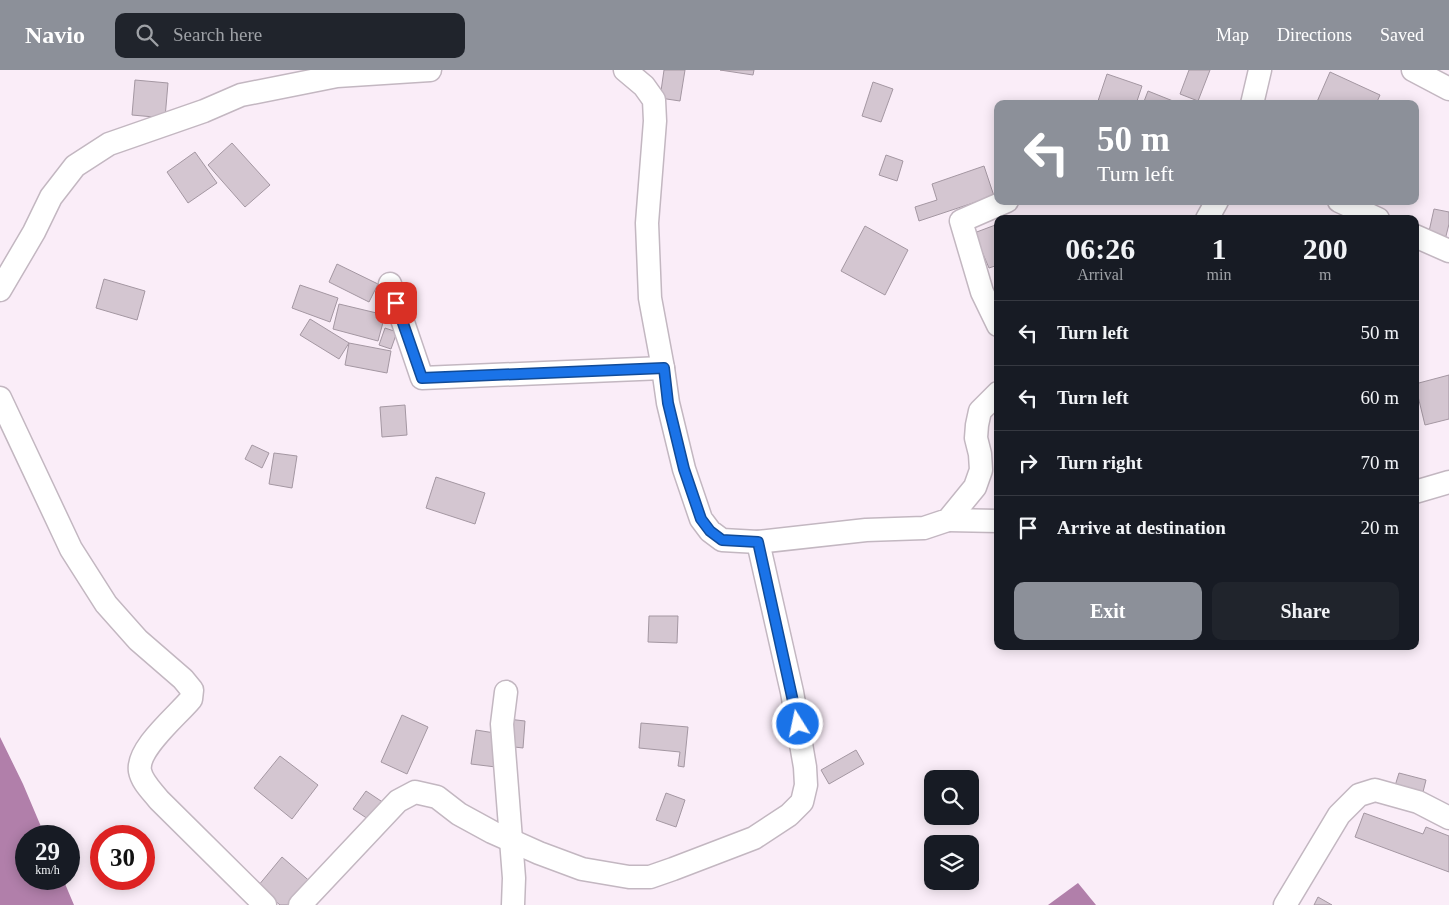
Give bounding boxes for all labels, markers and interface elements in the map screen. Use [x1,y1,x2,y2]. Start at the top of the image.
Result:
search box [115,13,465,58]
icon: search [133,21,161,49]
text: Navio [25,22,85,48]
text: Search here [173,24,262,45]
text: Map [1216,25,1249,45]
text: Directions [1277,25,1352,45]
text: Saved [1380,25,1424,45]
icon: left [1014,120,1079,185]
text: 50 m [1097,120,1170,159]
text: Turn left [1097,161,1174,186]
text: 06:26 [1065,232,1135,265]
text: 1 [1211,232,1226,265]
text: 200 [1303,232,1348,265]
text: Arrival [1077,266,1123,283]
text: min [1207,266,1231,283]
text: m [1319,266,1331,283]
pin [375,282,417,324]
icon: arrive [382,289,410,317]
icon: left [1014,319,1042,347]
text: Turn left [1057,322,1129,343]
text: 50 m [1360,322,1399,343]
icon: left [1014,384,1042,412]
text: Turn left [1057,387,1129,408]
text: 60 m [1360,387,1399,408]
icon: right [1014,449,1042,477]
text: Turn right [1057,452,1142,473]
text: 70 m [1360,452,1399,473]
icon: arrive [1014,514,1042,542]
text: Arrive at destination [1057,517,1226,538]
text: 20 m [1360,517,1399,538]
button: Exit [1014,582,1202,640]
button: Share [1212,582,1399,640]
position arrow [771,697,823,749]
map controls [924,770,979,890]
button: search [924,770,979,825]
speed limit sign: 30 [90,825,155,890]
button: layers [924,835,979,890]
text: 29 [35,838,60,865]
text: km/h [35,863,60,877]

